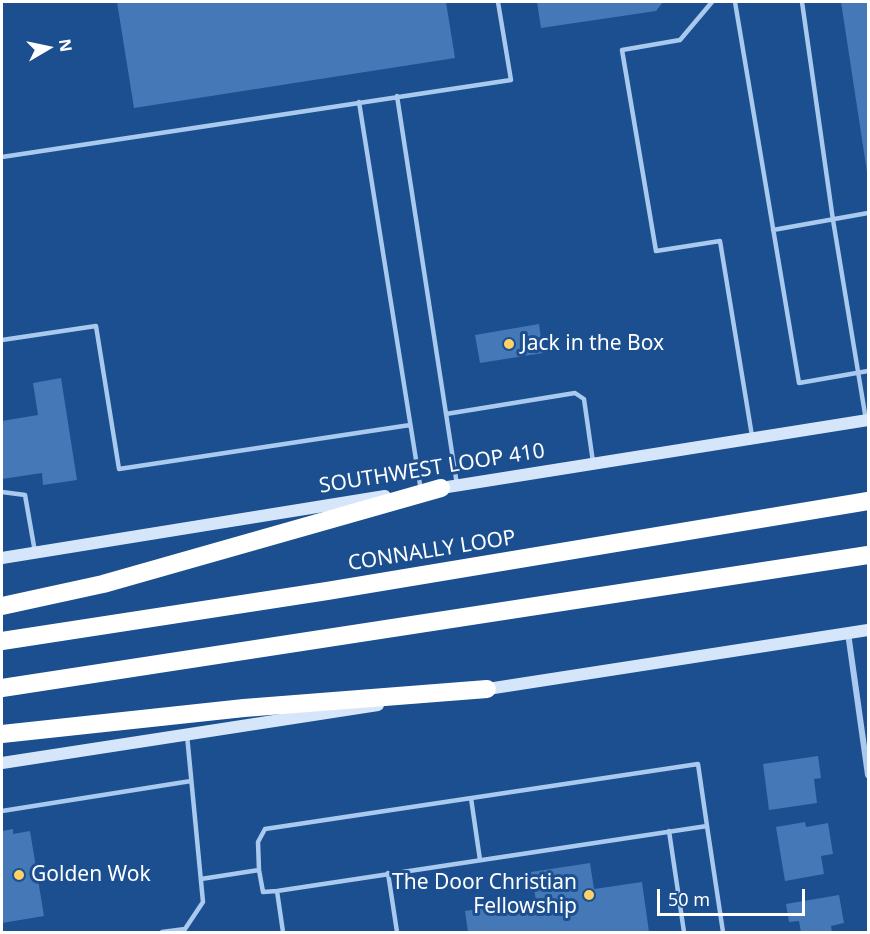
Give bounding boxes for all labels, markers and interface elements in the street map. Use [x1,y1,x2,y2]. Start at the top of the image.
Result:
north arrow [18,18,78,78]
text: N [54,37,78,53]
place label: Jack in the Box [521,331,664,357]
marker: Jack in the Box [502,337,516,351]
street label: SOUTHWEST LOOP 410 [317,439,547,499]
street label: CONNALLY LOOP [346,525,518,577]
place label: Golden Wok [31,862,151,888]
marker: Golden Wok [12,868,26,882]
place label: The Door Christian Fellowship [392,870,577,920]
scale bar [660,877,808,915]
text: 50 m [668,887,710,911]
marker: The Door Christian Fellowship [582,888,596,902]

